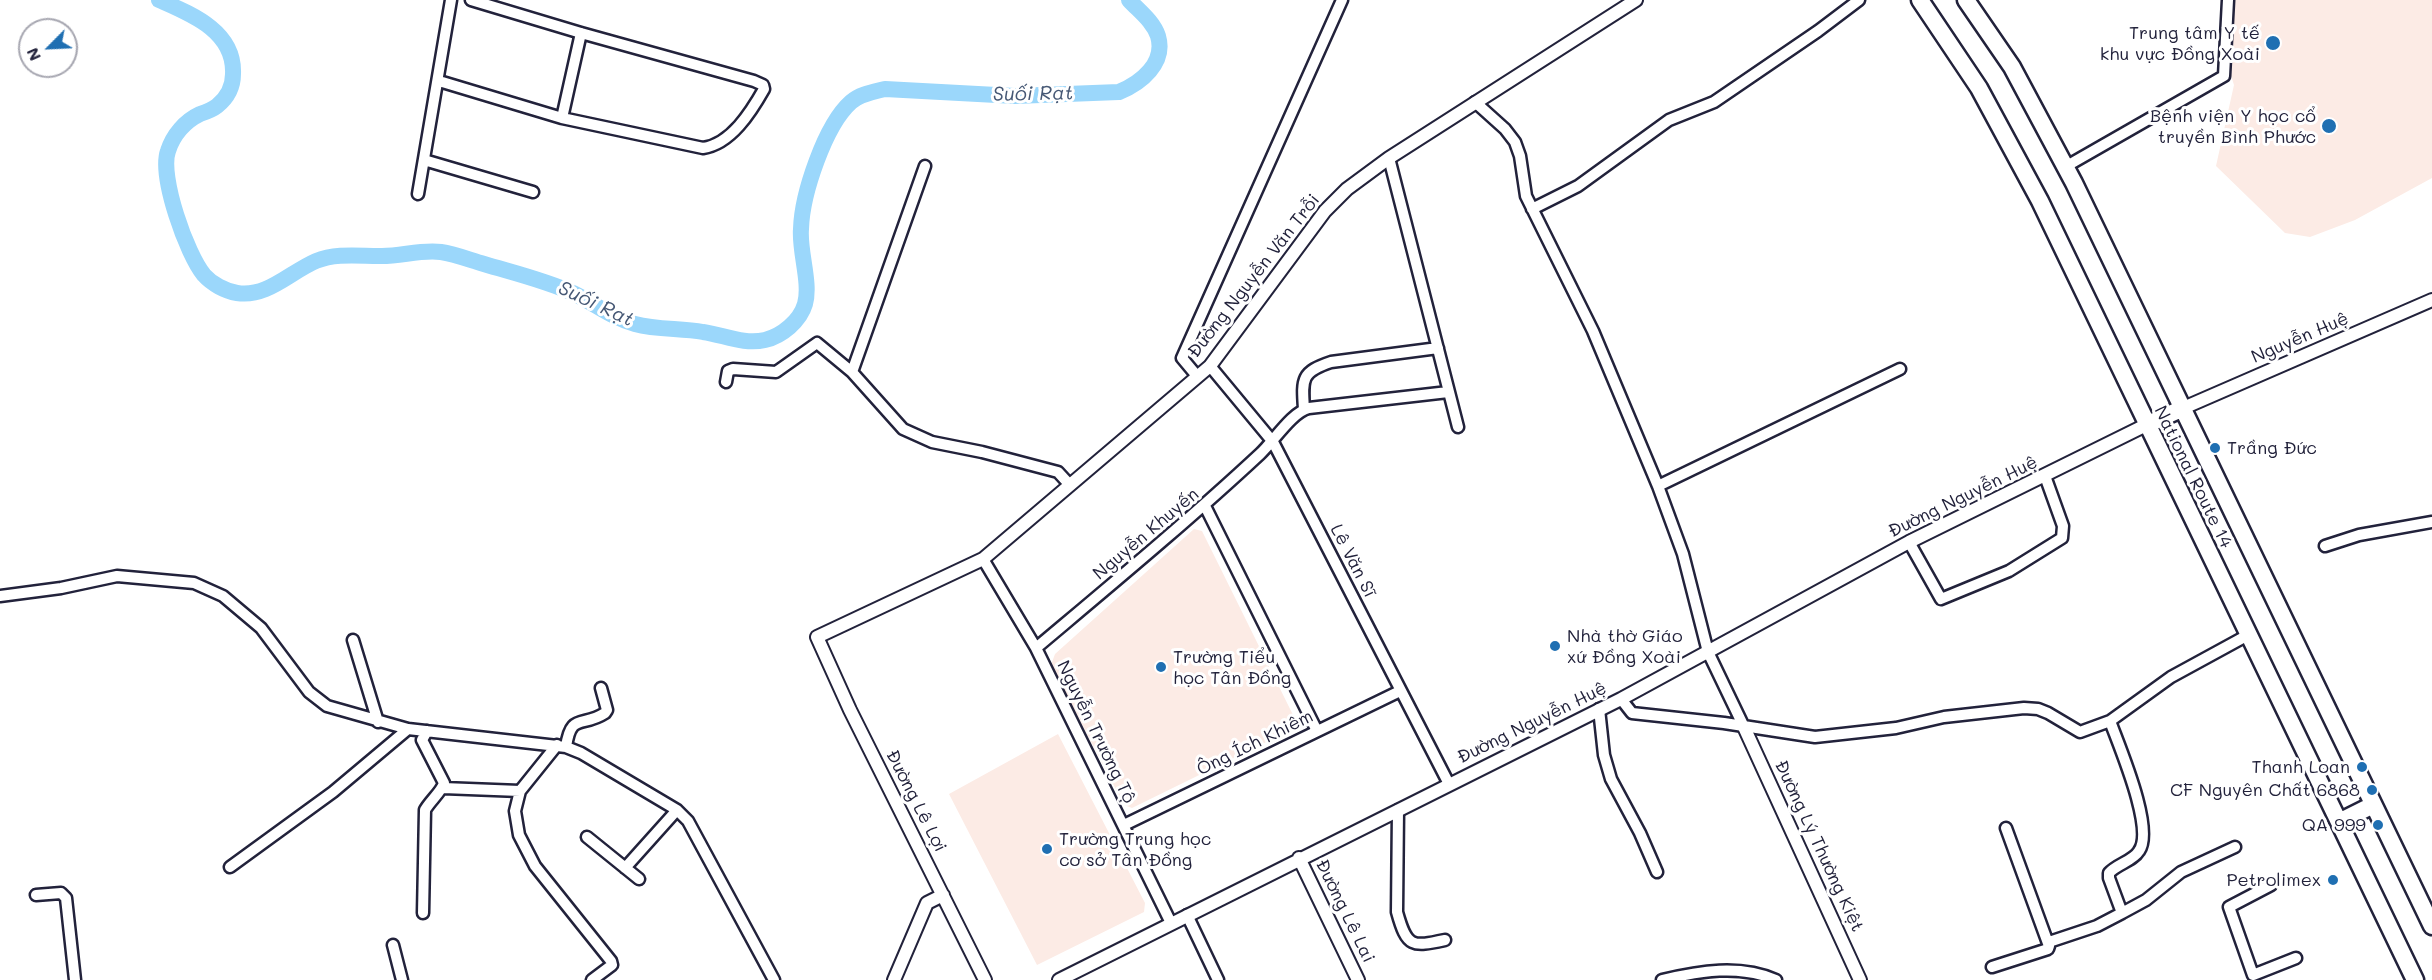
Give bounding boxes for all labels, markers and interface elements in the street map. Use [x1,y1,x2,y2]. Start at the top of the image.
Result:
north arrow [18,18,78,78]
place label: Trung tâm Y tế khu vực Đồng Xoài [2100,22,2260,64]
marker: Trung tâm Y tế khu vực Đồng Xoài [2264,34,2282,52]
text: N [21,45,45,65]
water label: Suối Rạt [992,81,1074,107]
place label: Bệnh viện Y học cổ truyền Bình Phước [2150,105,2316,148]
marker: Bệnh viện Y học cổ truyền Bình Phước [2320,117,2338,135]
street label: Đường Nguyễn Văn Trỗi [1183,190,1325,362]
water label: Suối Rạt [554,276,638,332]
street label: Nguyễn Huệ [2248,308,2352,368]
street label: National Route 14 [2149,402,2237,552]
place label: Trầng Đức [2227,437,2317,459]
marker: Trầng Đức [2208,441,2222,455]
street label: Đường Nguyễn Huệ [1885,451,2041,543]
street label: Nguyễn Khuyến [1089,484,1203,584]
street label: Lê Văn Sĩ [1325,521,1381,601]
place label: Nhà thờ Giáo xứ Đồng Xoài [1567,625,1683,668]
marker: Nhà thờ Giáo xứ Đồng Xoài [1548,639,1562,653]
place label: Trường Tiểu học Tân Đồng [1173,646,1291,688]
street label: Nguyễn Trường Tộ [1052,657,1140,807]
marker: Trường Tiểu học Tân Đồng [1154,660,1168,674]
street label: Đường Nguyễn Huệ [1454,677,1610,769]
street label: Ông Ích Khiêm [1193,705,1317,781]
street label: Đường Lê Lợi [881,746,951,856]
place label: Thanh Loan [2251,756,2350,778]
street label: Đường Lý Thường Kiệt [1770,757,1868,935]
marker: Thanh Loan [2355,760,2369,774]
place label: CF Nguyên Chất 6868 [2170,779,2360,801]
marker: CF Nguyên Chất 6868 [2365,783,2379,797]
place label: QA 999 [2302,814,2366,836]
marker: QA 999 [2371,818,2385,832]
place label: Trường Trung học cơ sở Tân Đồng [1059,828,1211,870]
marker: Trường Trung học cơ sở Tân Đồng [1040,842,1054,856]
street label: Đường Lê Lai [1311,856,1379,966]
place label: Petrolimex [2227,869,2321,891]
marker: Petrolimex [2326,873,2340,887]

